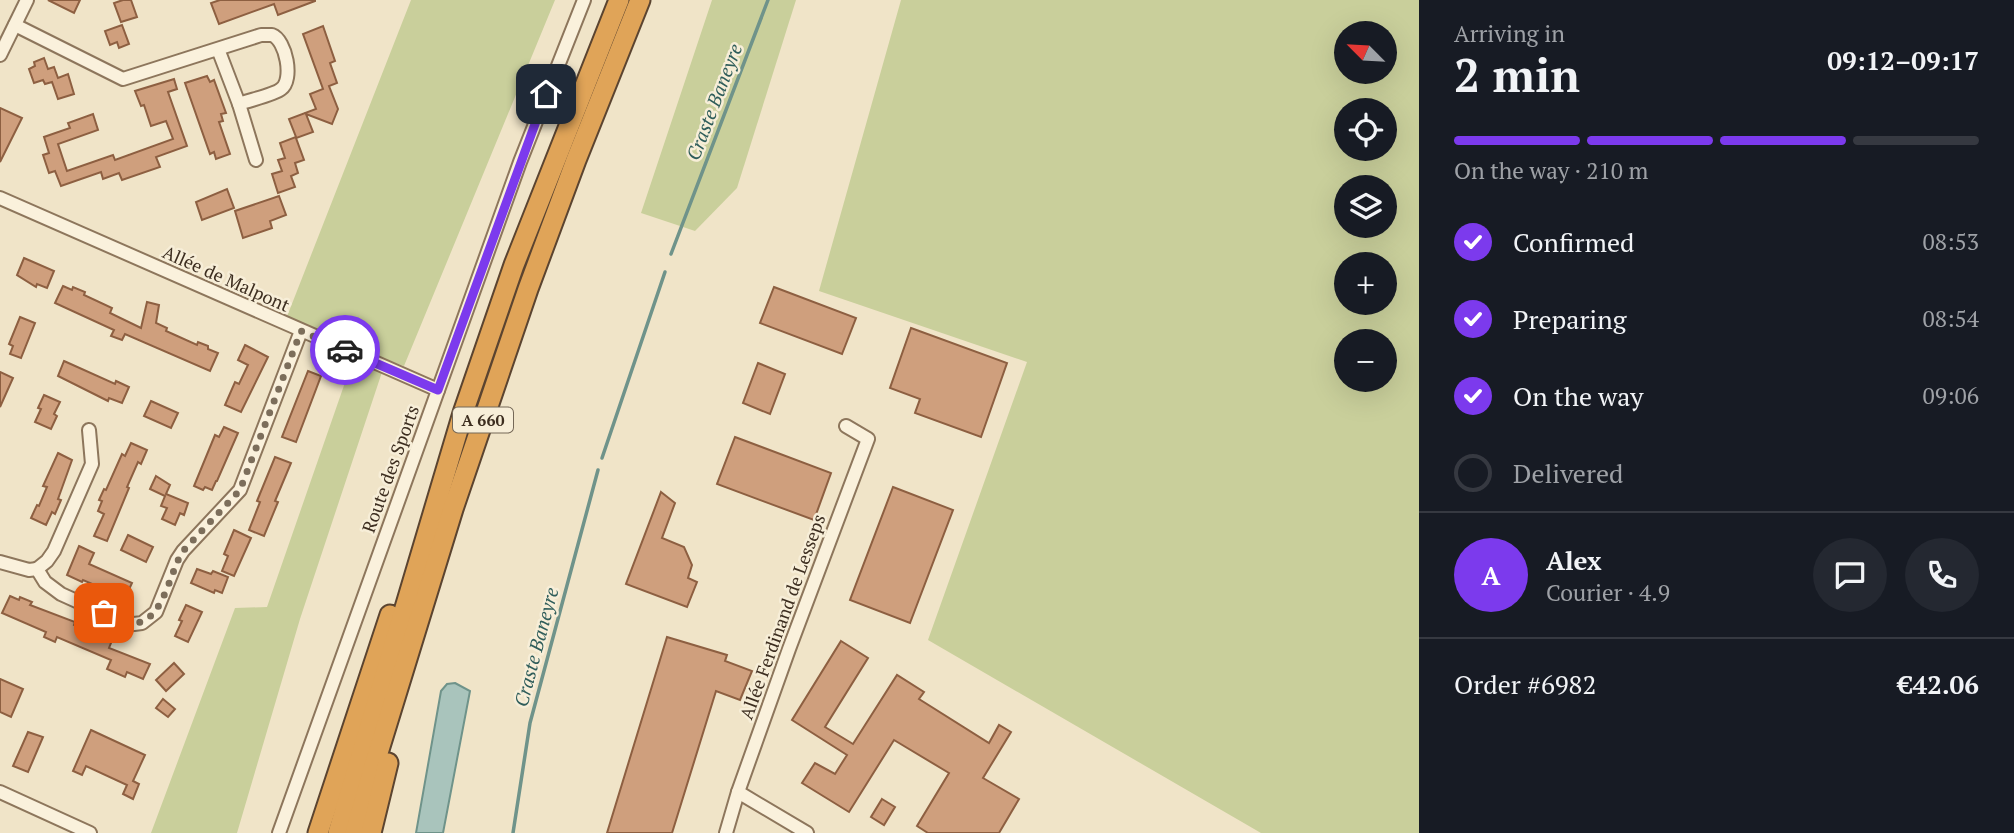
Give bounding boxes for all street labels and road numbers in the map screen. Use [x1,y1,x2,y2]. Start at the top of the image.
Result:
street label: Allée de Malpont [159,239,294,317]
street label: Route des Sports [356,402,424,536]
road number: A 660 [453,408,513,432]
street label: Allée Ferdinand de Lesseps [734,511,830,723]

